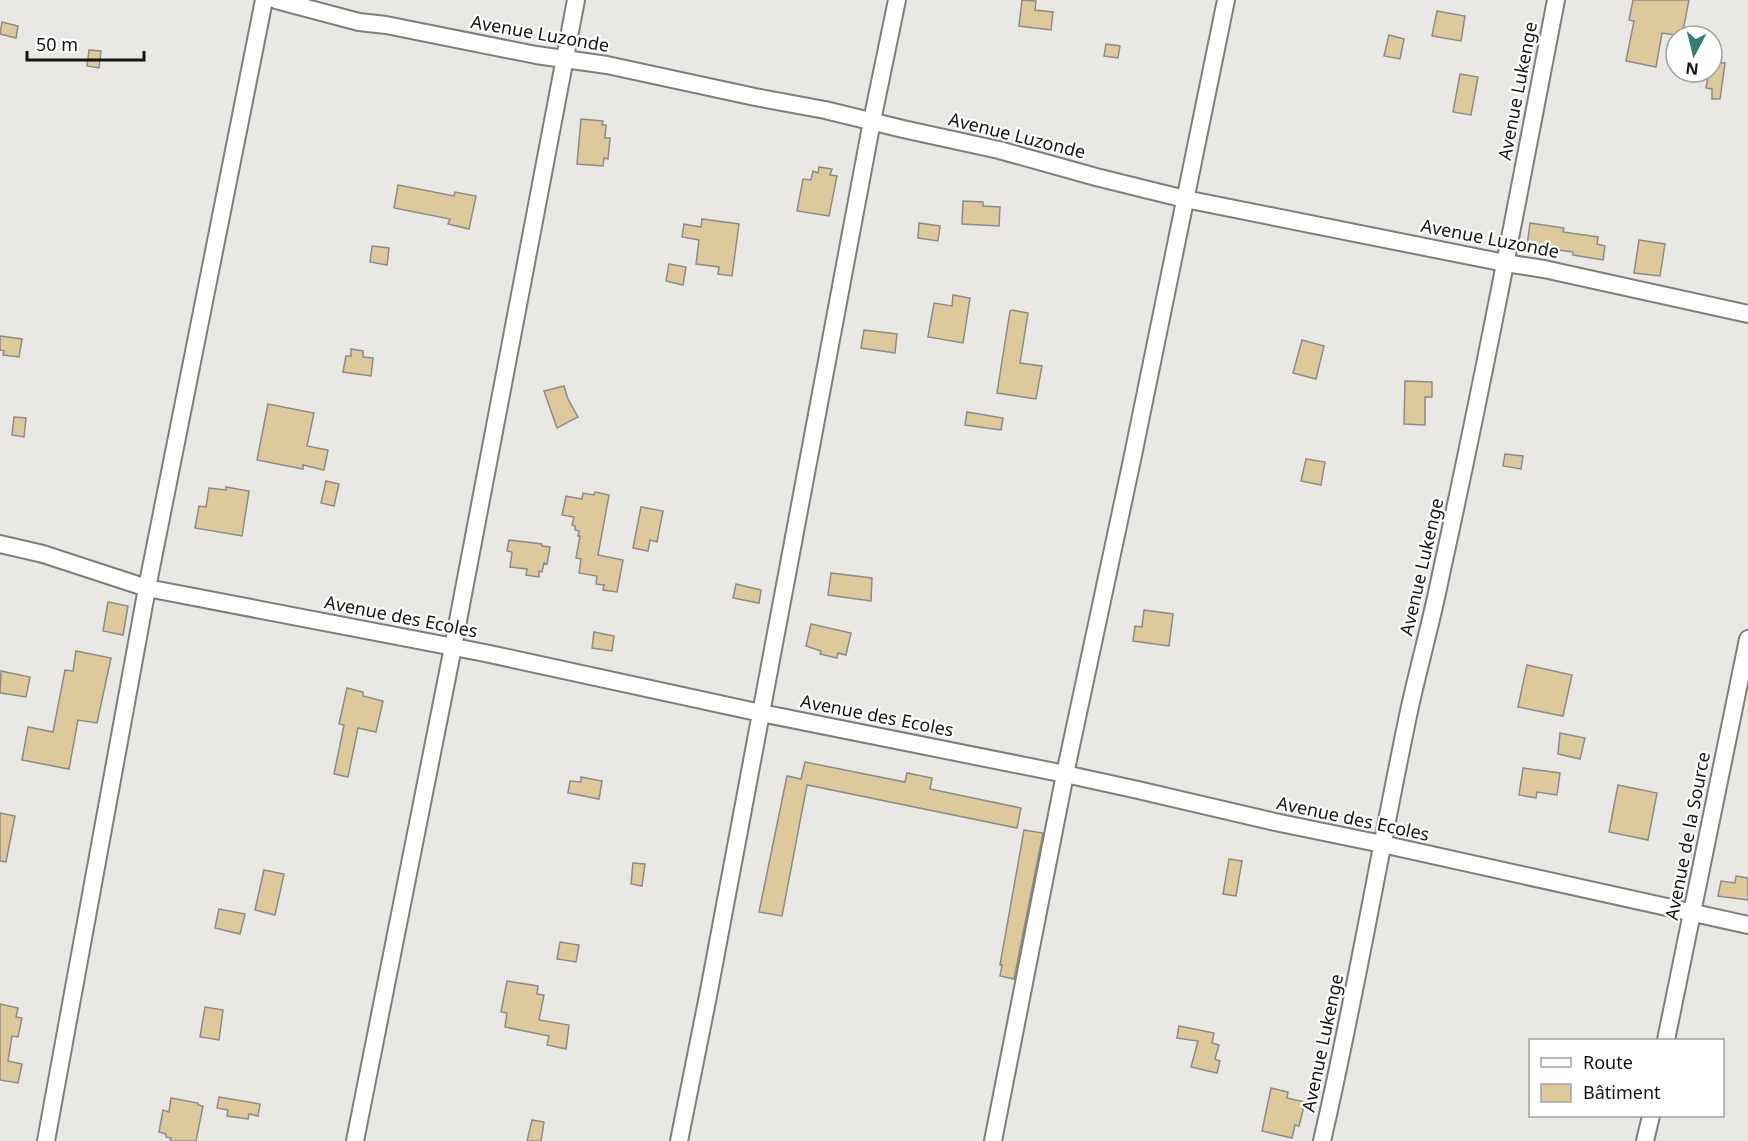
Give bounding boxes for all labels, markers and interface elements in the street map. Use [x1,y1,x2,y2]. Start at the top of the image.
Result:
street label: Avenue Luzonde [469,9,611,57]
street label: Avenue Lukenge [1492,20,1542,162]
scale bar [27,24,144,62]
north arrow [1664,24,1724,84]
text: 50 m [36,32,78,56]
text: N [1684,57,1700,81]
street label: Avenue Luzonde [946,106,1088,164]
street label: Avenue Luzonde [1419,213,1561,263]
street label: Avenue Lukenge [1394,496,1449,638]
street label: Avenue des Ecoles [323,589,480,643]
street label: Avenue des Ecoles [799,688,956,742]
street label: Avenue de la Source [1659,750,1715,922]
street label: Avenue des Ecoles [1275,790,1432,846]
street label: Avenue Lukenge [1296,972,1348,1114]
legend [1529,1039,1724,1117]
text: Route [1583,1050,1633,1074]
text: Bâtiment [1583,1080,1661,1104]

